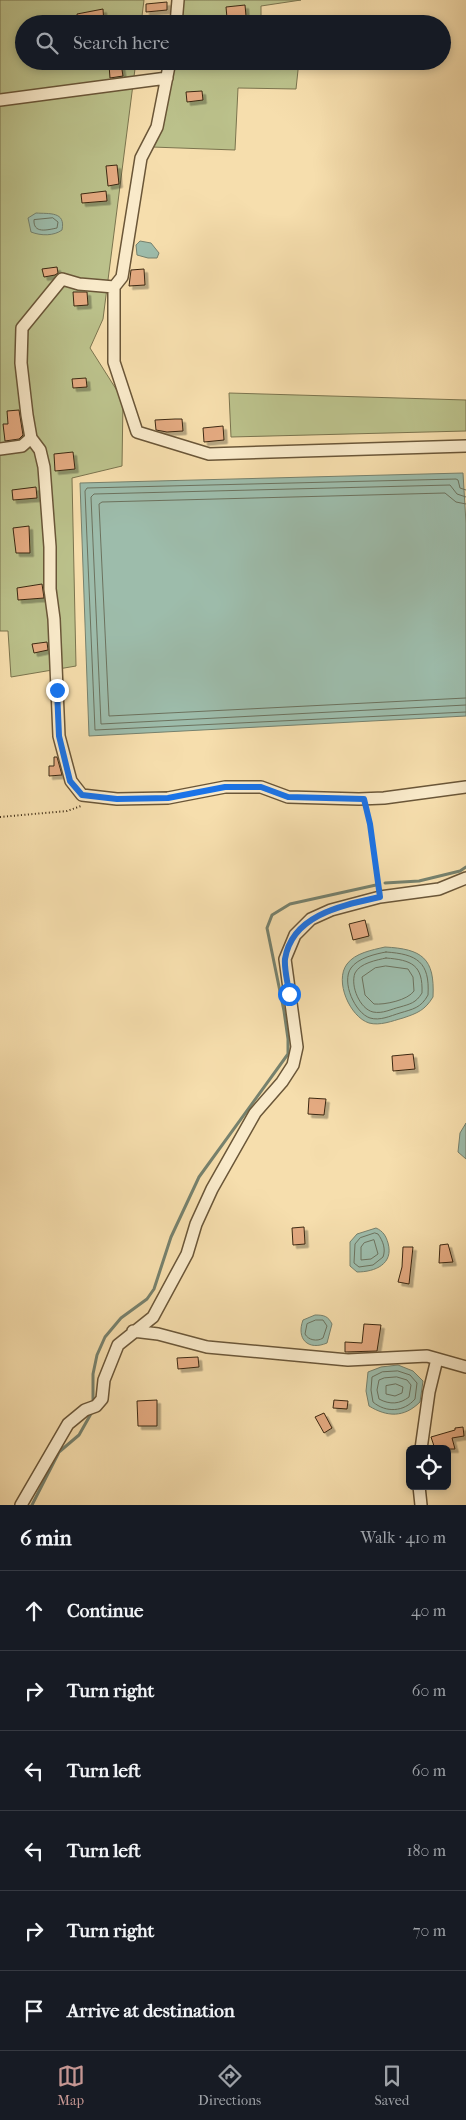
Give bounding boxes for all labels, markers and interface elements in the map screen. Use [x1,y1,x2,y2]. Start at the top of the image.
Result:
search box [15,15,451,70]
icon: search [33,29,61,57]
text: Search here [73,32,169,54]
route end [46,679,69,702]
route start [278,983,301,1006]
map controls [406,1445,451,1490]
button: locate [406,1445,451,1490]
text: 6 min [20,1526,72,1550]
text: Walk · 410 m [361,1528,446,1547]
icon: ahead [20,1597,48,1625]
text: Continue [67,1600,143,1622]
text: 40 m [411,1601,446,1620]
icon: right [20,1677,48,1705]
text: Turn right [67,1680,154,1702]
text: 60 m [412,1681,446,1700]
icon: left [20,1757,48,1785]
text: Turn left [67,1760,141,1782]
text: 60 m [412,1761,446,1780]
icon: left [20,1837,48,1865]
text: Turn left [67,1840,141,1862]
text: 180 m [407,1841,446,1860]
icon: right [20,1917,48,1945]
text: Turn right [67,1920,154,1942]
text: 70 m [413,1921,446,1940]
icon: arrive [20,1997,48,2025]
text: Arrive at destination [67,2000,235,2022]
tab: Map [57,2062,85,2109]
tab: Directions [198,2062,261,2109]
tab: Saved [375,2062,409,2109]

